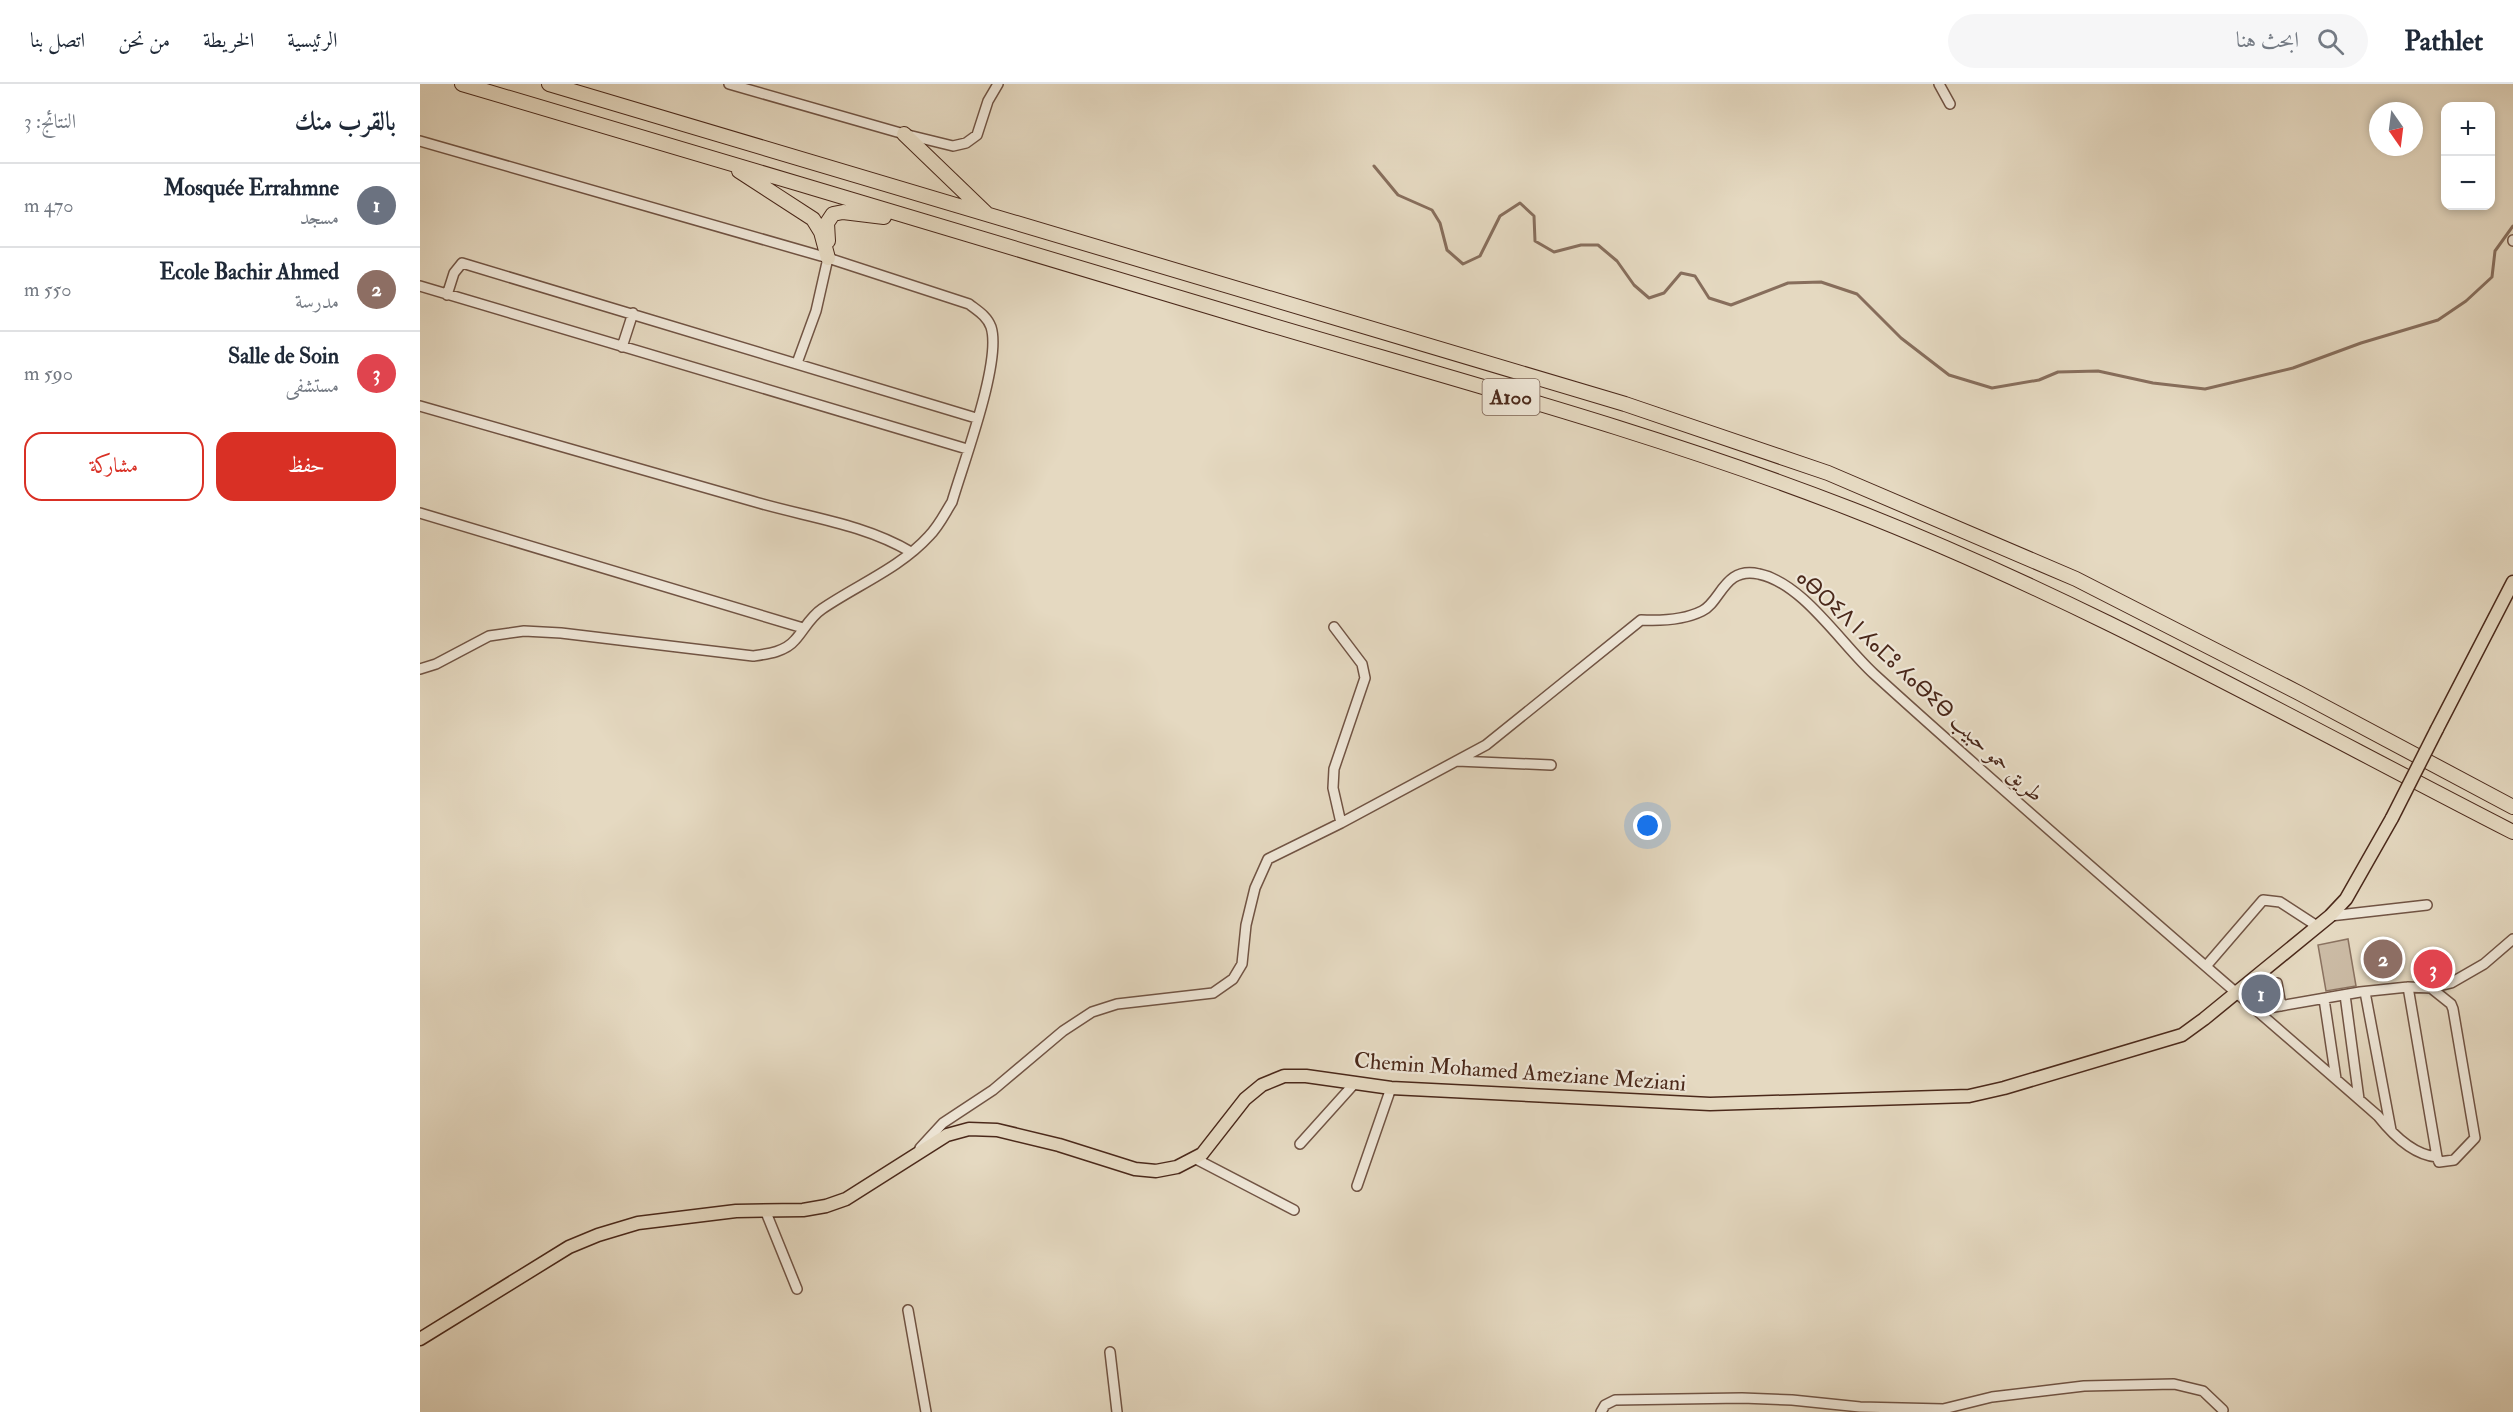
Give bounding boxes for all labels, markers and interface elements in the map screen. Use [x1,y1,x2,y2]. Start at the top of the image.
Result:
search box [1948,14,2368,68]
text: Pathlet [2404,24,2483,59]
icon: search [2314,25,2347,58]
text: ابحث هنا [2236,26,2299,54]
text: اتصل بنا [30,27,85,54]
text: من نحن [118,27,170,54]
text: الخريطة [203,27,254,54]
text: الرئيسية [287,27,338,54]
north arrow [2369,102,2423,156]
map controls [2441,102,2495,210]
button: + [2441,102,2495,156]
text: بالقرب منك [294,106,396,138]
text: النتائج: 3 [24,109,76,134]
button: − [2441,156,2495,210]
text: Mosquée Errahmne [164,174,339,202]
text: 470 m [24,193,73,218]
text: 1 [373,193,380,218]
text: مسجد [300,205,339,230]
text: Ecole Bachir Ahmed [159,258,339,286]
text: 550 m [24,277,71,302]
text: 2 [371,277,382,302]
text: مدرسة [295,289,339,314]
text: Salle de Soin [228,342,339,370]
text: 590 m [24,361,73,386]
text: 3 [373,361,380,386]
text: مستشفى [286,373,339,398]
road number: A100 [1482,379,1540,415]
button: مشاركة [24,432,204,501]
button: حفظ [216,432,396,501]
street label: ⴰⴱⵔⵉⴷ ⵏ ⵃⴰⵎⵓ ⵃⴰⴱⵉⴱ طريق حمو حبيب [1790,564,2050,808]
your location [1633,811,1662,840]
pin: 2 [2364,936,2402,982]
pin: 3 [2414,946,2452,992]
pin: 1 [2242,972,2280,1016]
street label: Chemin Mohamed Ameziane Meziani [1353,1046,1687,1098]

